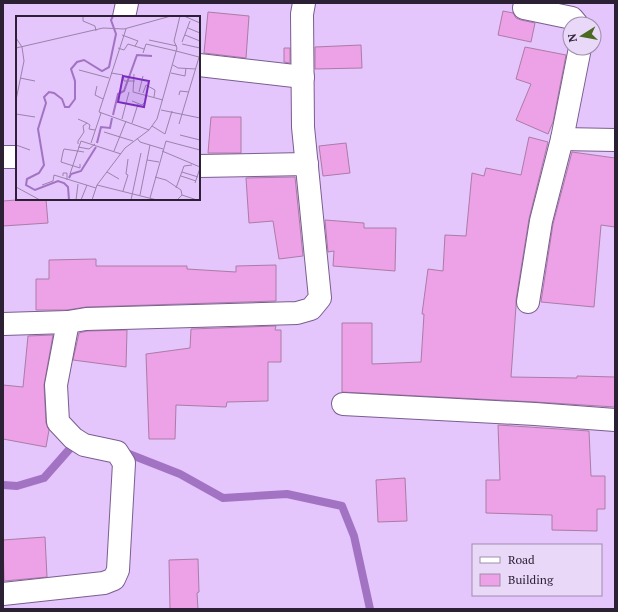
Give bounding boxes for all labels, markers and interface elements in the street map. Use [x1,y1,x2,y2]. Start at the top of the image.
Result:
inset map [16,16,200,200]
north arrow [562,16,602,56]
text: N [564,32,580,43]
legend [472,544,602,596]
text: Road [508,552,535,567]
text: Building [508,572,554,587]

